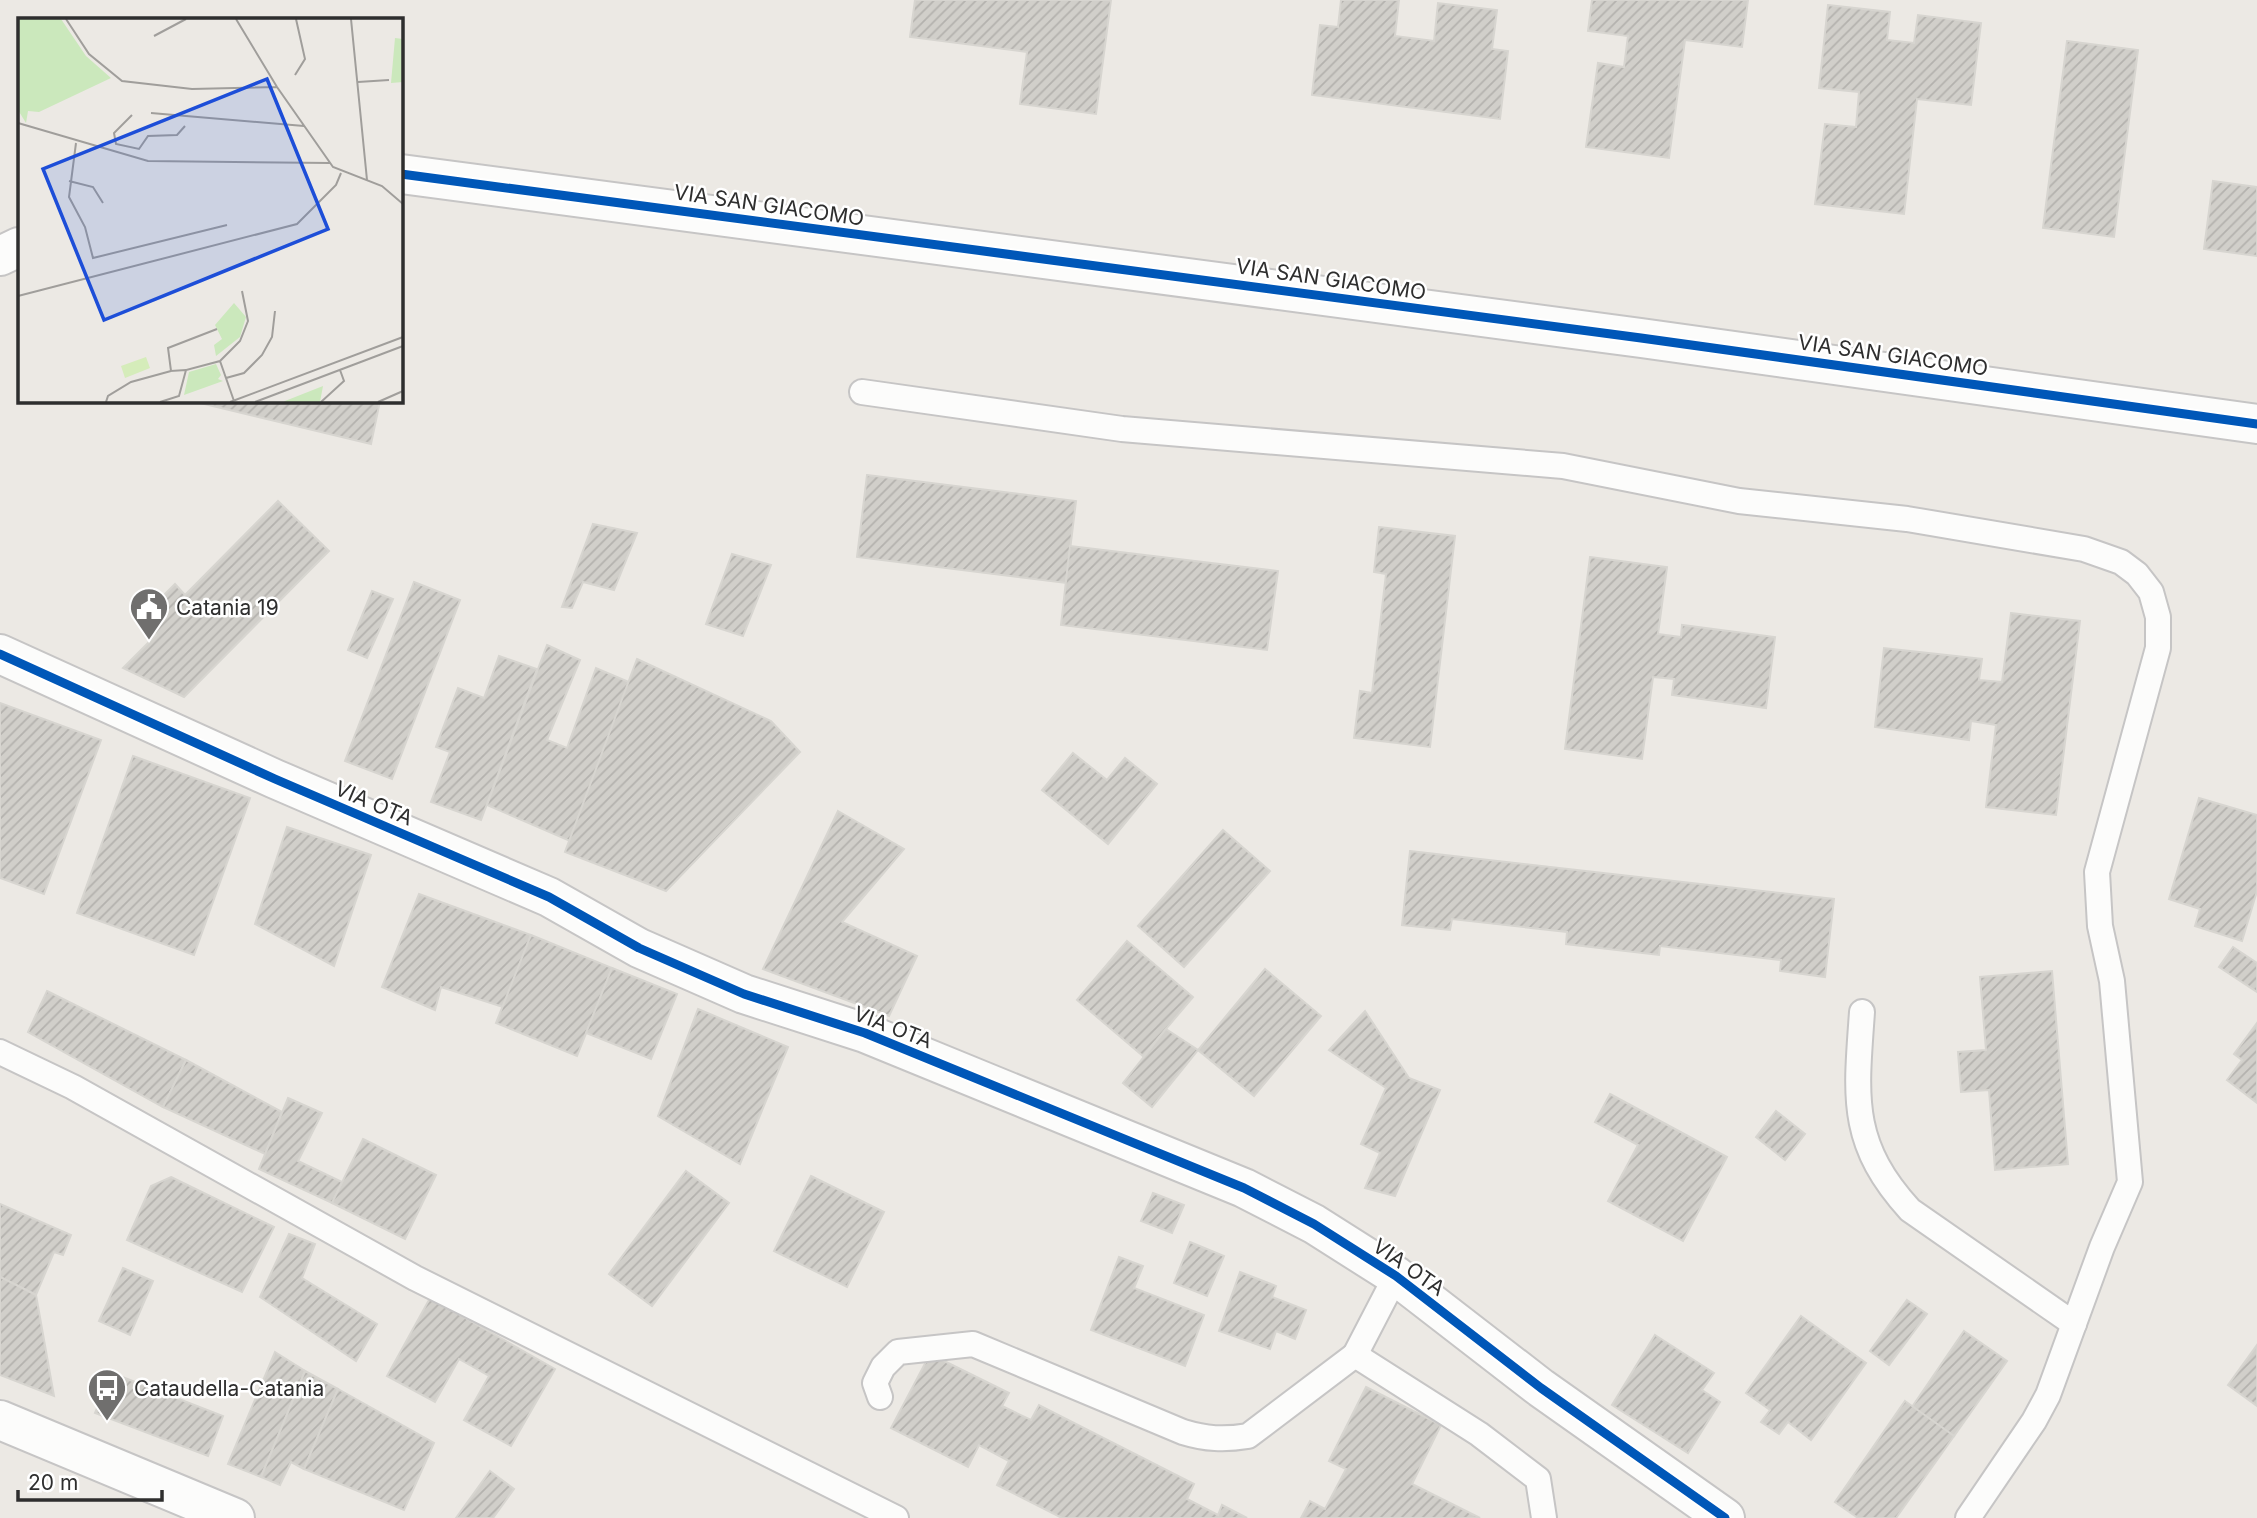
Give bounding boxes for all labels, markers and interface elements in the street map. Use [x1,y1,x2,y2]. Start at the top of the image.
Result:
inset map [18,18,402,402]
street label: VIA SAN GIACOMO [672,179,866,231]
street label: VIA SAN GIACOMO [1234,253,1428,305]
street label: VIA SAN GIACOMO [1796,329,1990,381]
public building icon: Catania 19 [128,586,170,641]
place label: Catania 19 [176,595,279,620]
street label: VIA OTA [331,775,417,831]
street label: VIA OTA [850,1001,936,1053]
street label: VIA OTA [1368,1233,1450,1301]
bus stop icon: Cataudella-Catania [86,1367,128,1422]
place label: Cataudella-Catania [134,1376,324,1401]
scale bar [18,1458,161,1502]
text: 20 m [28,1470,78,1495]

